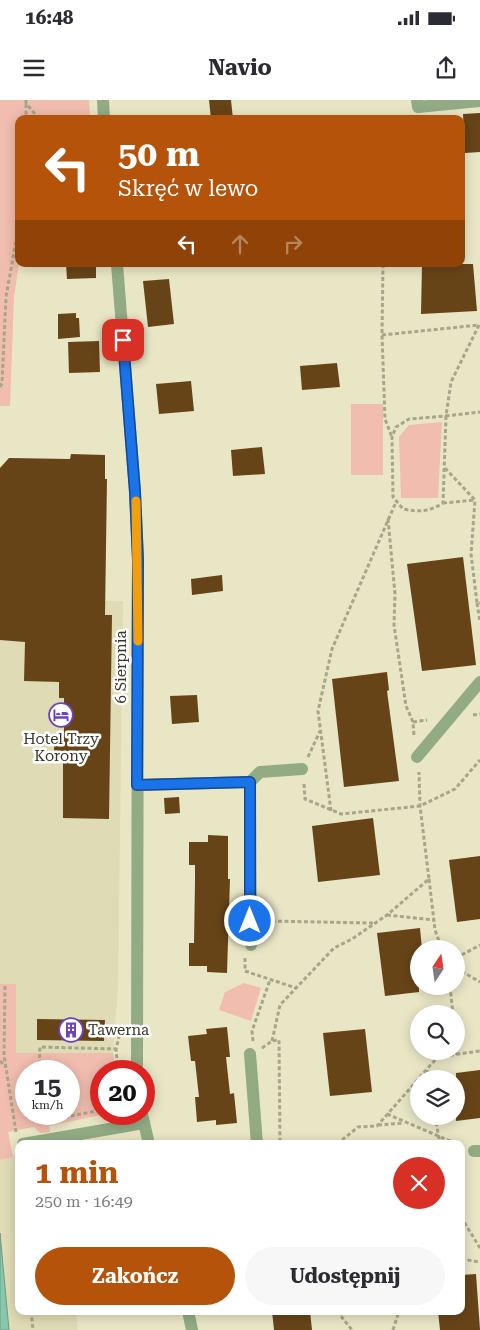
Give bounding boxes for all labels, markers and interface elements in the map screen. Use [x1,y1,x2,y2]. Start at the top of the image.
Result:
text: 16:48 [25,6,74,29]
icon: menu [20,54,48,82]
icon: share [432,54,460,82]
text: Navio [208,55,272,80]
text: 50 m [118,134,200,175]
icon: left [35,135,100,200]
text: Skręć w lewo [118,176,258,201]
icon: left [173,230,201,258]
icon: ahead [226,230,254,258]
icon: right [279,230,307,258]
pin [102,319,144,361]
icon: arrive [109,326,137,354]
street label: 6 Sierpnia [112,630,130,704]
hotel icon: Hotel Trzy Korony [48,702,74,728]
place label: Hotel Trzy Korony [23,730,99,765]
position arrow [223,894,275,946]
north arrow [410,940,465,995]
map controls [410,940,465,1125]
button: search [410,1005,465,1060]
building icon: Tawerna [58,1017,84,1043]
place label: Tawerna [88,1021,149,1039]
speed limit sign: 20 [90,1060,155,1125]
button: layers [410,1070,465,1125]
text: 15 [33,1072,62,1101]
text: km/h [31,1098,64,1112]
text: 1 min [35,1155,118,1190]
button: close [393,1157,445,1209]
text: 250 m · 16:49 [35,1192,133,1211]
button: Zakończ [35,1247,235,1305]
button: Udostępnij [245,1247,445,1305]

